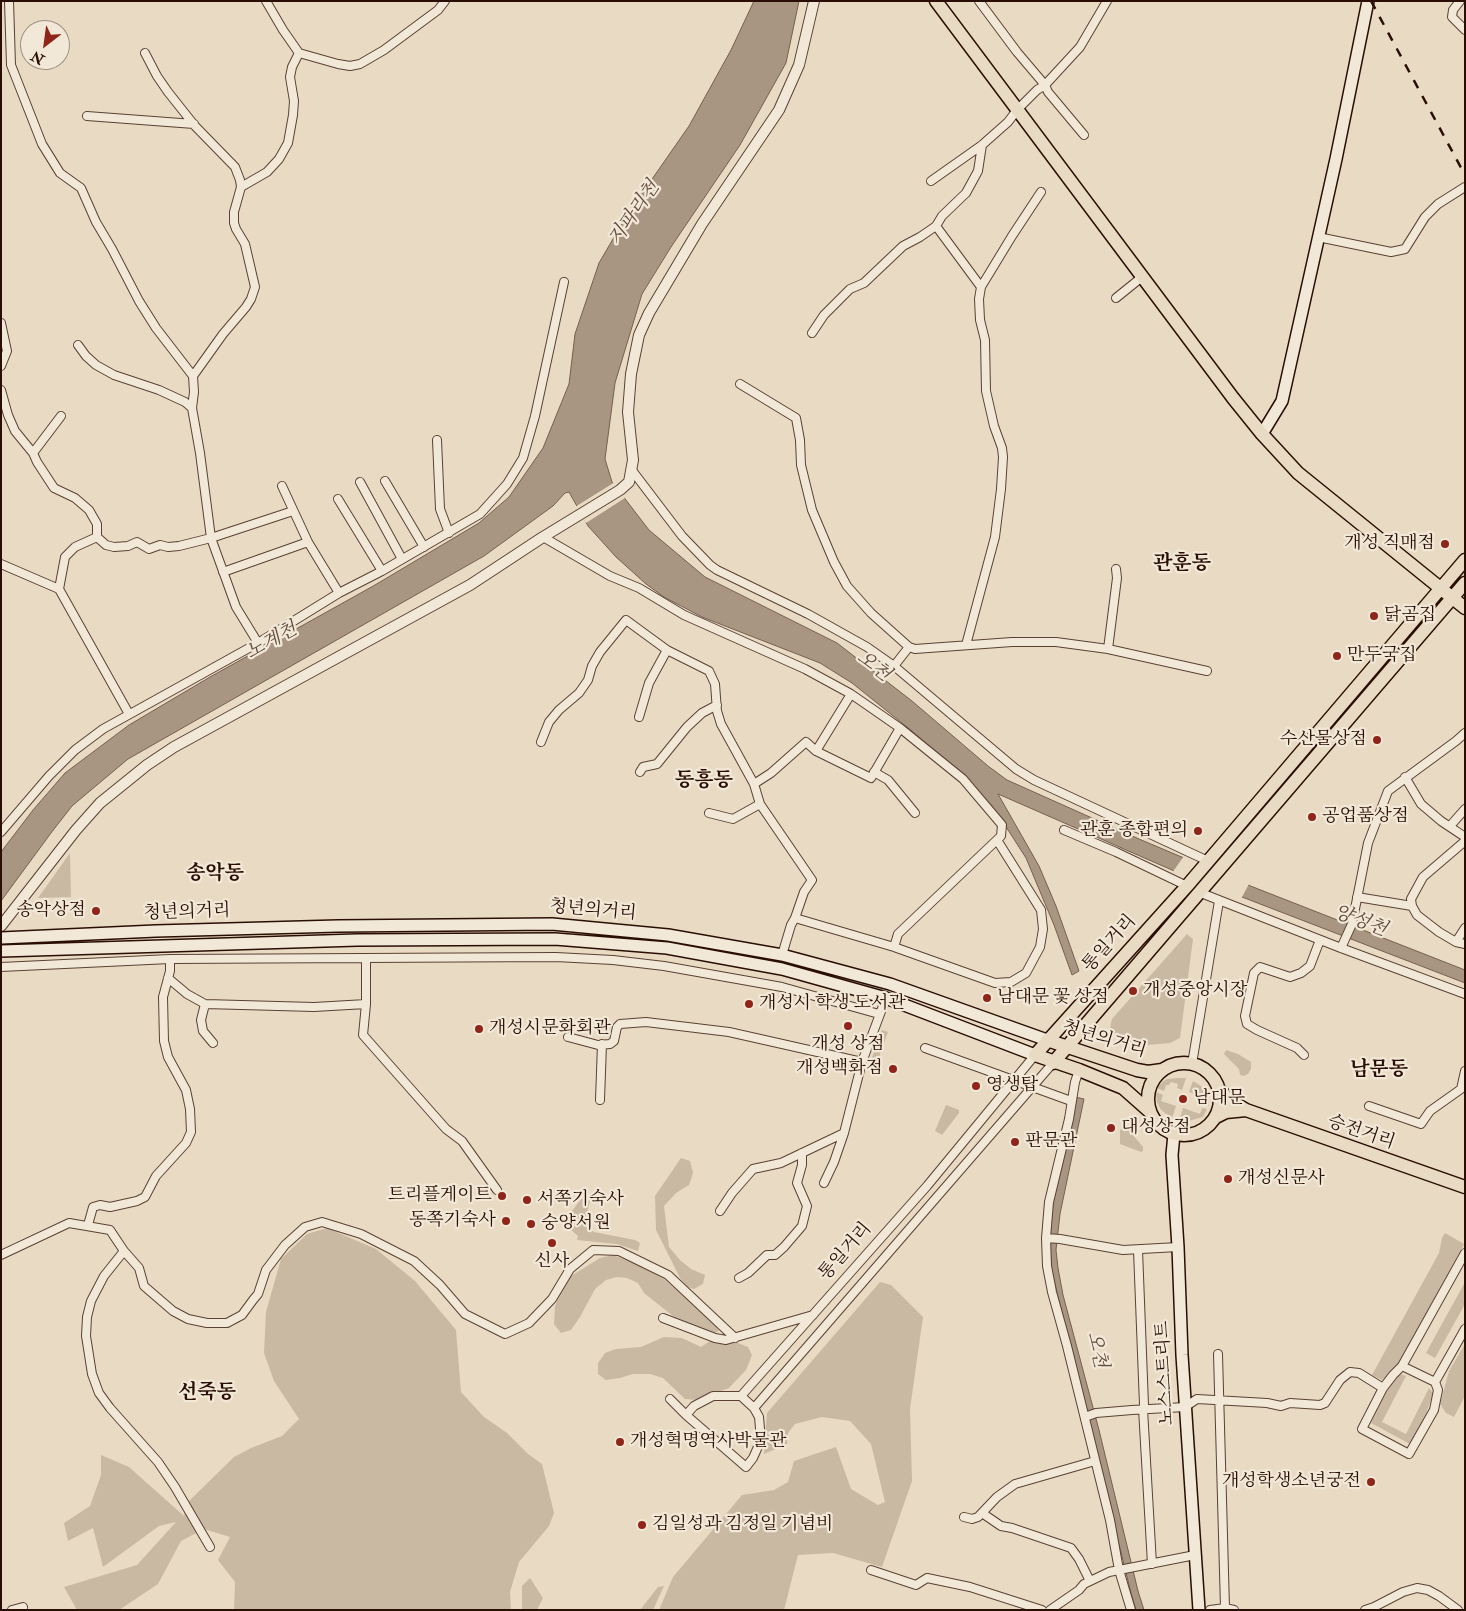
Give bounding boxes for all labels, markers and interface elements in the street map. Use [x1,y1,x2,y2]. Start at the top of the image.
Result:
north arrow [20,20,70,70]
text: N [28,47,47,68]
water label: 지파리천 [605,177,665,251]
place label: 개성 직매점 [1344,533,1435,555]
marker: 개성 직매점 [1439,538,1451,550]
district label: 관훈동 [1153,553,1211,577]
place label: 닭곰집 [1384,605,1436,627]
marker: 닭곰집 [1368,610,1380,622]
water label: 노계천 [242,619,302,665]
place label: 만두국집 [1347,645,1417,667]
water label: 오천 [851,647,895,687]
marker: 만두국집 [1331,650,1343,662]
place label: 수산물상점 [1280,729,1367,751]
marker: 수산물상점 [1371,734,1383,746]
district label: 동흥동 [675,770,733,794]
place label: 공업품상점 [1322,806,1409,828]
marker: 공업품상점 [1306,811,1318,823]
place label: 관훈 종합편의 [1080,820,1188,842]
marker: 관훈 종합편의 [1192,825,1204,837]
district label: 송악동 [186,863,244,887]
street label: 청년의거리 [549,896,637,926]
place label: 송악상점 [16,900,86,922]
street label: 청년의거리 [143,901,231,925]
water label: 양성천 [1330,901,1390,943]
marker: 송악상점 [90,905,102,917]
street label: 통일거리 [1079,911,1141,977]
place label: 개성중앙시장 [1143,980,1247,1002]
marker: 개성중앙시장 [1127,985,1139,997]
place label: 남대문 꽃 상점 [997,987,1109,1009]
marker: 남대문 꽃 상점 [981,992,993,1004]
place label: 개성시 학생 도서관 [759,993,906,1015]
marker: 개성시 학생 도서관 [743,998,755,1010]
street label: 청년의거리 [1059,1017,1149,1063]
place label: 개성시문화회관 [489,1018,611,1040]
marker: 개성 상점 [842,1020,854,1032]
marker: 개성시문화회관 [473,1023,485,1035]
place label: 개성 상점 [811,1034,885,1056]
place label: 개성백화점 [796,1058,883,1080]
district label: 남문동 [1350,1059,1408,1083]
marker: 개성백화점 [887,1063,899,1075]
place label: 영생탑 [986,1075,1038,1097]
marker: 영생탑 [970,1080,982,1092]
place label: 남대문 [1193,1088,1245,1110]
marker: 남대문 [1177,1093,1189,1105]
street label: 승전거리 [1325,1111,1397,1155]
place label: 대성상점 [1121,1117,1191,1139]
marker: 대성상점 [1105,1122,1117,1134]
place label: 판문관 [1025,1131,1077,1153]
marker: 판문관 [1009,1136,1021,1148]
place label: 개성신문사 [1238,1168,1325,1190]
marker: 개성신문사 [1222,1173,1234,1185]
place label: 트리플게이트 [388,1185,492,1207]
place label: 서쪽기숙사 [537,1189,624,1211]
marker: 트리플게이트 [496,1190,508,1202]
marker: 서쪽기숙사 [521,1194,533,1206]
place label: 동쪽기숙사 [409,1210,496,1232]
place label: 숭양서원 [541,1213,611,1235]
marker: 동쪽기숙사 [500,1215,512,1227]
marker: 숭양서원 [525,1218,537,1230]
street label: 통일거리 [815,1219,877,1285]
marker: 신사 [546,1237,558,1249]
place label: 신사 [535,1251,569,1273]
street label: 노스스트리트 [1152,1320,1180,1426]
water label: 오천 [1081,1330,1111,1370]
district label: 선죽동 [178,1382,236,1406]
place label: 개성혁명역사박물관 [630,1431,786,1453]
marker: 개성혁명역사박물관 [614,1436,626,1448]
place label: 개성학생소년궁전 [1222,1471,1361,1493]
marker: 개성학생소년궁전 [1365,1476,1377,1488]
place label: 김일성과 김정일 기념비 [652,1514,833,1536]
marker: 김일성과 김정일 기념비 [636,1519,648,1531]

